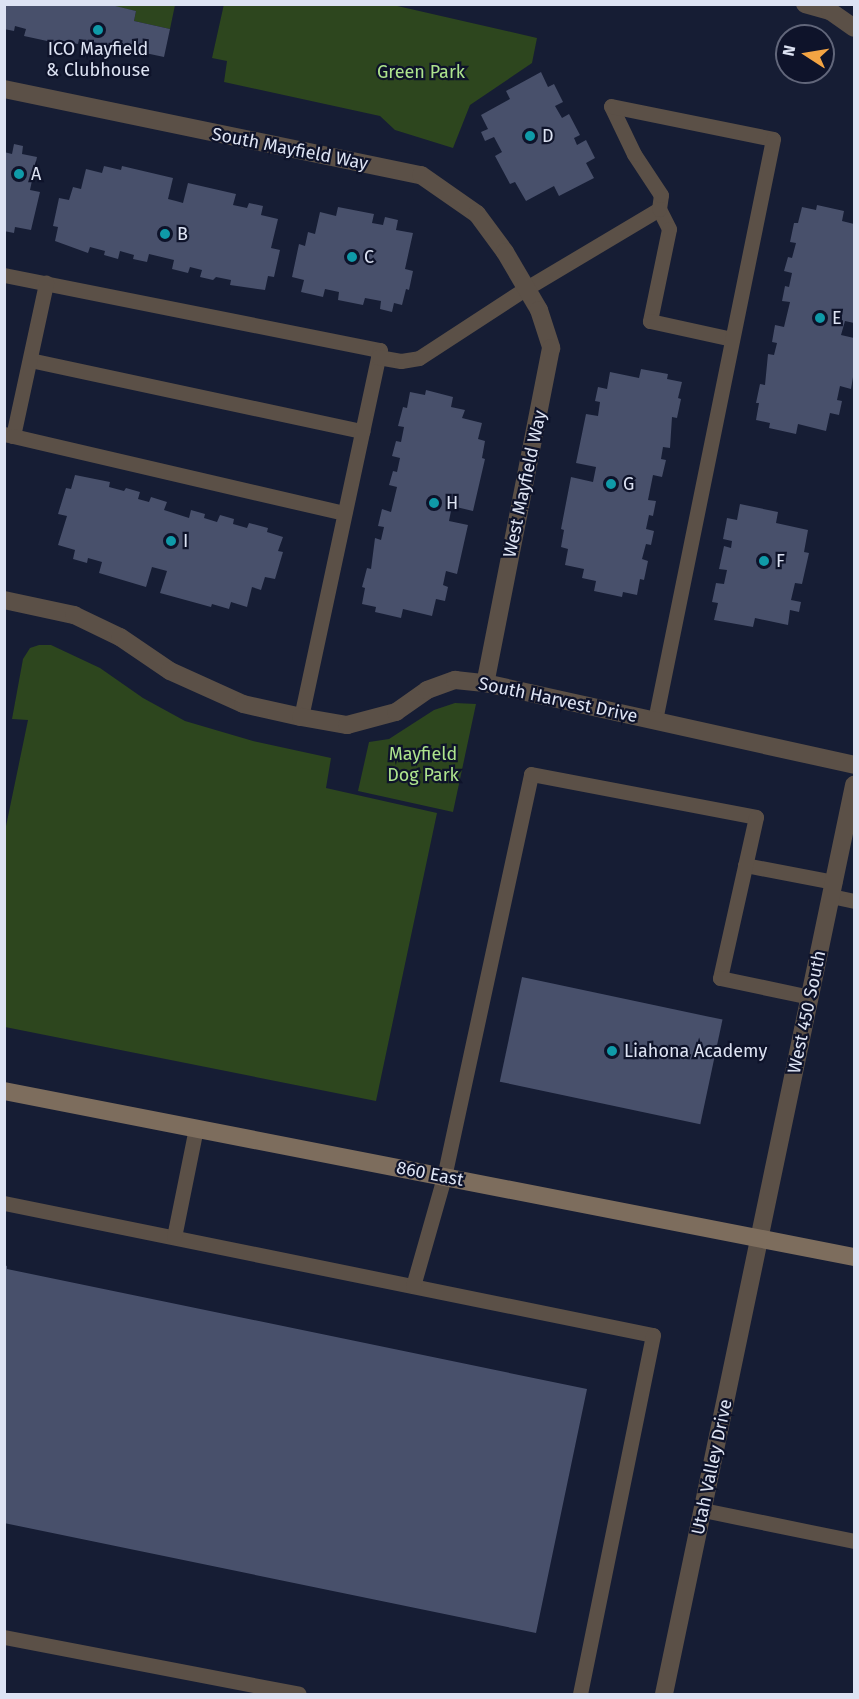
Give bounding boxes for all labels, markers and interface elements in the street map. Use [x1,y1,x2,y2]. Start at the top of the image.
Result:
marker: ICO Mayfield & Clubhouse [91,23,105,37]
north arrow [775,24,835,84]
place label: ICO Mayfield & Clubhouse [46,39,150,82]
text: N [778,43,799,58]
park label: Green Park [377,61,465,83]
street label: South Mayfield Way [210,123,370,175]
place label: D [542,125,554,147]
marker: D [523,129,537,143]
place label: A [31,163,41,185]
marker: A [12,167,26,181]
place label: B [177,223,188,245]
marker: B [158,227,172,241]
place label: C [364,246,374,268]
marker: C [345,250,359,264]
place label: E [832,307,842,329]
marker: E [813,311,827,325]
street label: West Mayfield Way [499,408,551,560]
place label: G [623,473,634,495]
marker: G [604,477,618,491]
place label: H [446,492,458,514]
marker: H [427,496,441,510]
place label: I [183,530,188,552]
marker: I [164,534,178,548]
place label: F [776,550,785,572]
marker: F [757,554,771,568]
street label: South Harvest Drive [476,673,640,727]
park label: Mayfield Dog Park [387,744,459,786]
street label: West 450 South [783,949,831,1075]
place label: Liahona Academy [624,1040,767,1062]
marker: Liahona Academy [605,1044,619,1058]
street label: 860 East [394,1157,466,1191]
street label: Utah Valley Drive [687,1397,737,1537]

